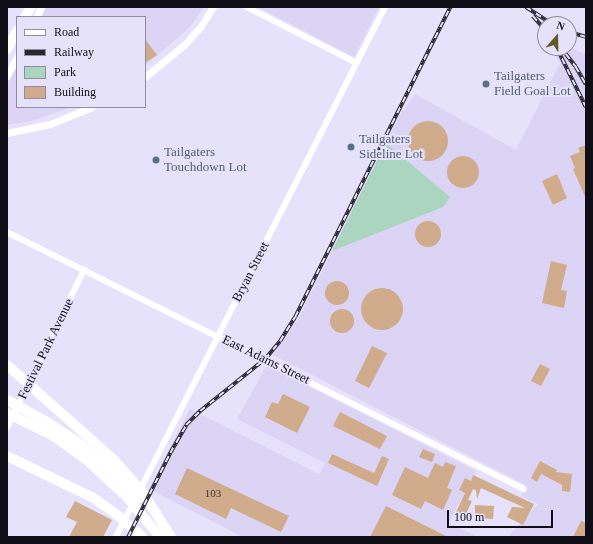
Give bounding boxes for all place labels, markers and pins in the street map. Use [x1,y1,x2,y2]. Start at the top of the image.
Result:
place label: Tailgaters Field Goal Lot [494,69,571,100]
marker: Tailgaters Field Goal Lot [481,79,491,89]
place label: Tailgaters Sideline Lot [359,132,423,163]
marker: Tailgaters Sideline Lot [346,142,356,152]
place label: Tailgaters Touchdown Lot [164,145,246,176]
marker: Tailgaters Touchdown Lot [151,155,161,165]

